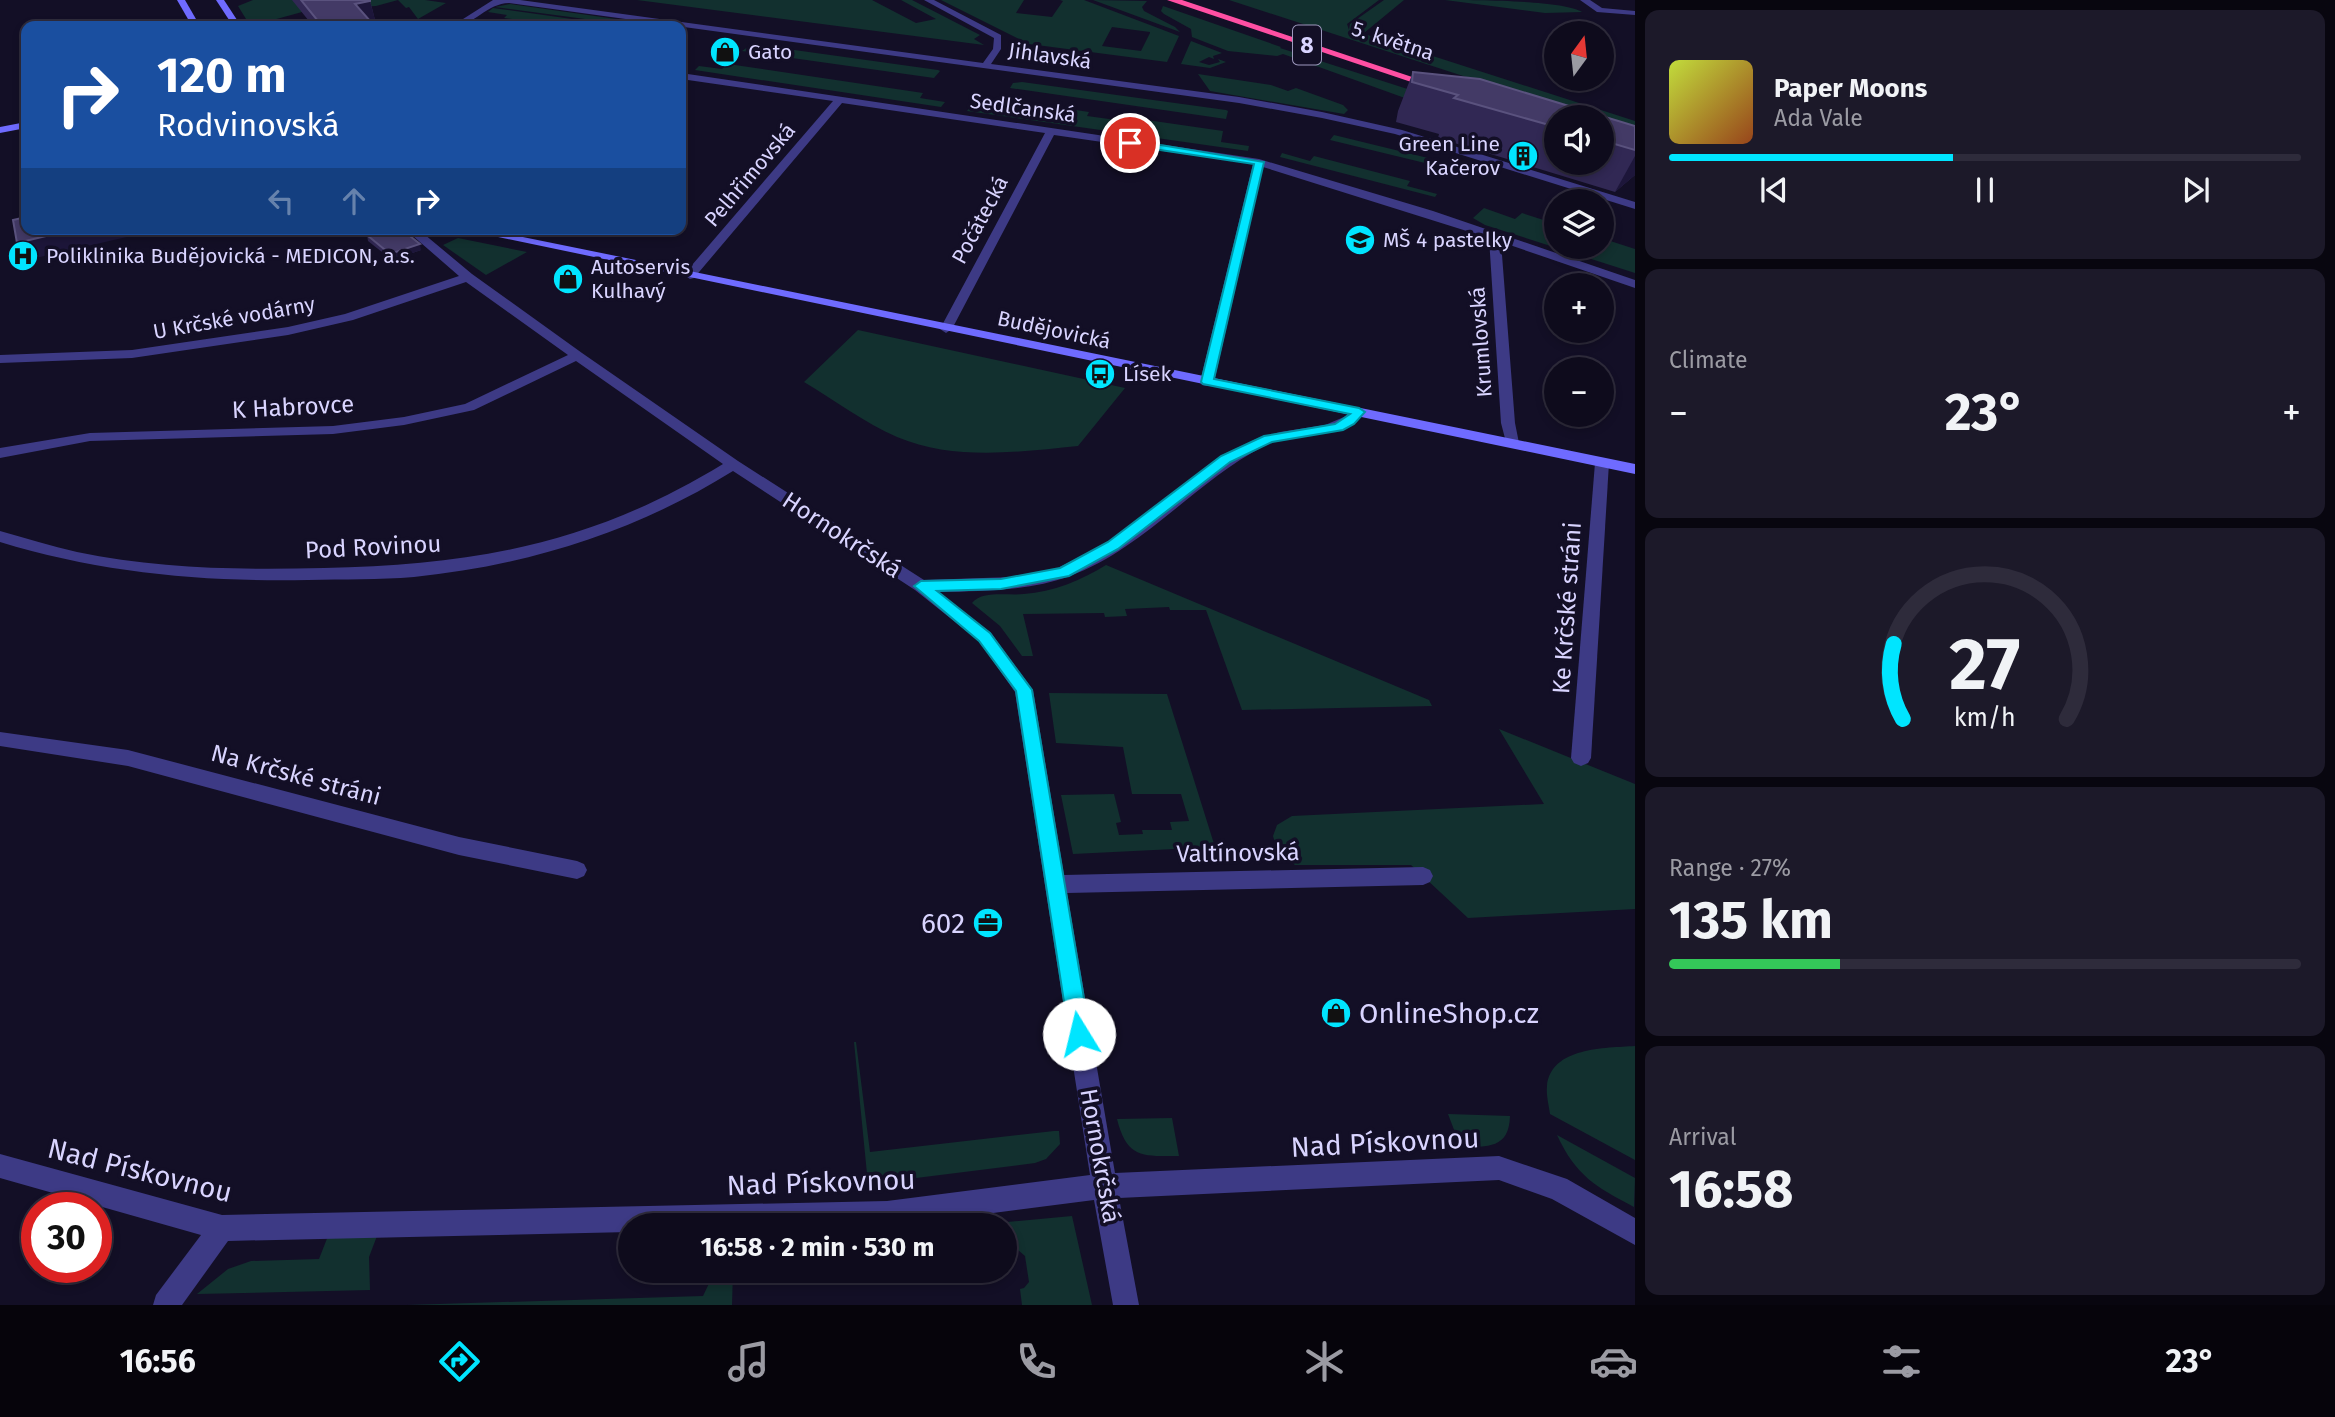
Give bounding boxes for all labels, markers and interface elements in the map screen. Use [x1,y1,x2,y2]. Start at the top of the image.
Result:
street label: 5. května [1349,16,1437,66]
north arrow [1544,21,1614,91]
map controls [1544,21,1614,427]
road number: 8 [1293,26,1321,64]
shop icon: Gato [708,35,742,69]
street label: Jihlavská [1007,37,1093,75]
place label: Gato [748,39,792,65]
text: 120 m [157,46,287,105]
icon: right [42,49,133,140]
text: Paper Moons [1774,73,1927,104]
street label: Sedlčanská [968,88,1078,128]
text: Ada Vale [1774,104,1863,132]
button: sound [1544,105,1614,175]
text: Rodvinovská [157,106,340,144]
pin [1100,113,1160,173]
street label: Pelhřimovská [699,118,801,232]
icon: arrive [1111,124,1149,162]
place label: Green Line Kačerov [1398,131,1501,181]
building icon: Green Line Kačerov [1506,139,1540,173]
icon: previous [1755,171,1793,209]
icon: pause [1966,171,2004,209]
icon: next [2177,171,2215,209]
street label: Počátecká [946,172,1014,268]
icon: left [262,182,300,220]
icon: ahead [335,182,373,220]
icon: right [408,182,446,220]
button: layers [1544,189,1614,259]
school or university icon: MŠ 4 pastelky [1343,223,1377,257]
place label: MŠ 4 pastelky [1383,227,1513,253]
hospital icon: Poliklinika Budějovická - MEDICON, a.s. [6,239,40,273]
place label: Poliklinika Budějovická - MEDICON, a.s. [46,243,415,269]
place label: Autoservis Kulhavý [591,254,690,304]
shop icon: Autoservis Kulhavý [551,262,585,296]
button: + [1544,273,1614,343]
street label: Krumlovská [1464,286,1498,398]
street label: U Krčské vodárny [151,291,318,345]
street label: Budějovická [995,305,1113,355]
text: Climate [1669,346,1748,374]
bus stop icon: Lísek [1083,357,1117,391]
button: − [1544,357,1614,427]
place label: Lísek [1123,361,1171,387]
text: 23° [1945,381,2025,444]
street label: K Habrovce [231,390,355,424]
text: − [1669,390,1688,436]
text: + [2282,390,2301,436]
street label: Hornokrčská [777,486,907,584]
street label: Ke Krčské stráni [1547,521,1587,695]
street label: Pod Rovinou [304,529,442,565]
text: 27 [1950,621,2020,708]
text: km/h [1954,702,2016,732]
street label: Na Krčské stráni [208,739,384,811]
street label: Valtínovská [1176,838,1300,868]
text: Range · 27% [1669,854,1791,882]
text: 135 km [1669,889,1833,952]
office icon: 602 [971,906,1005,940]
place label: 602 [921,907,965,940]
shop icon: OnlineShop.cz [1319,996,1353,1030]
position arrow [1042,997,1116,1071]
place label: OnlineShop.cz [1359,997,1539,1030]
street label: Hornokrčská [1074,1087,1126,1225]
street label: Nad Pískovnou [1290,1121,1480,1164]
text: Arrival [1669,1123,1736,1151]
street label: Nad Pískovnou [44,1132,236,1209]
text: 16:58 [1669,1158,1793,1221]
street label: Nad Pískovnou [726,1163,916,1202]
speed limit sign: 30 [21,1192,112,1283]
text: 16:58 · 2 min · 530 m [701,1232,934,1263]
icon: directions [435,1337,484,1386]
icon: music [724,1337,773,1386]
icon: phone [1012,1337,1061,1386]
icon: climate [1300,1337,1349,1386]
icon: car [1589,1337,1638,1386]
icon: filters [1877,1337,1926,1386]
text: 16:56 [120,1342,196,1380]
text: 23° [2166,1342,2215,1380]

